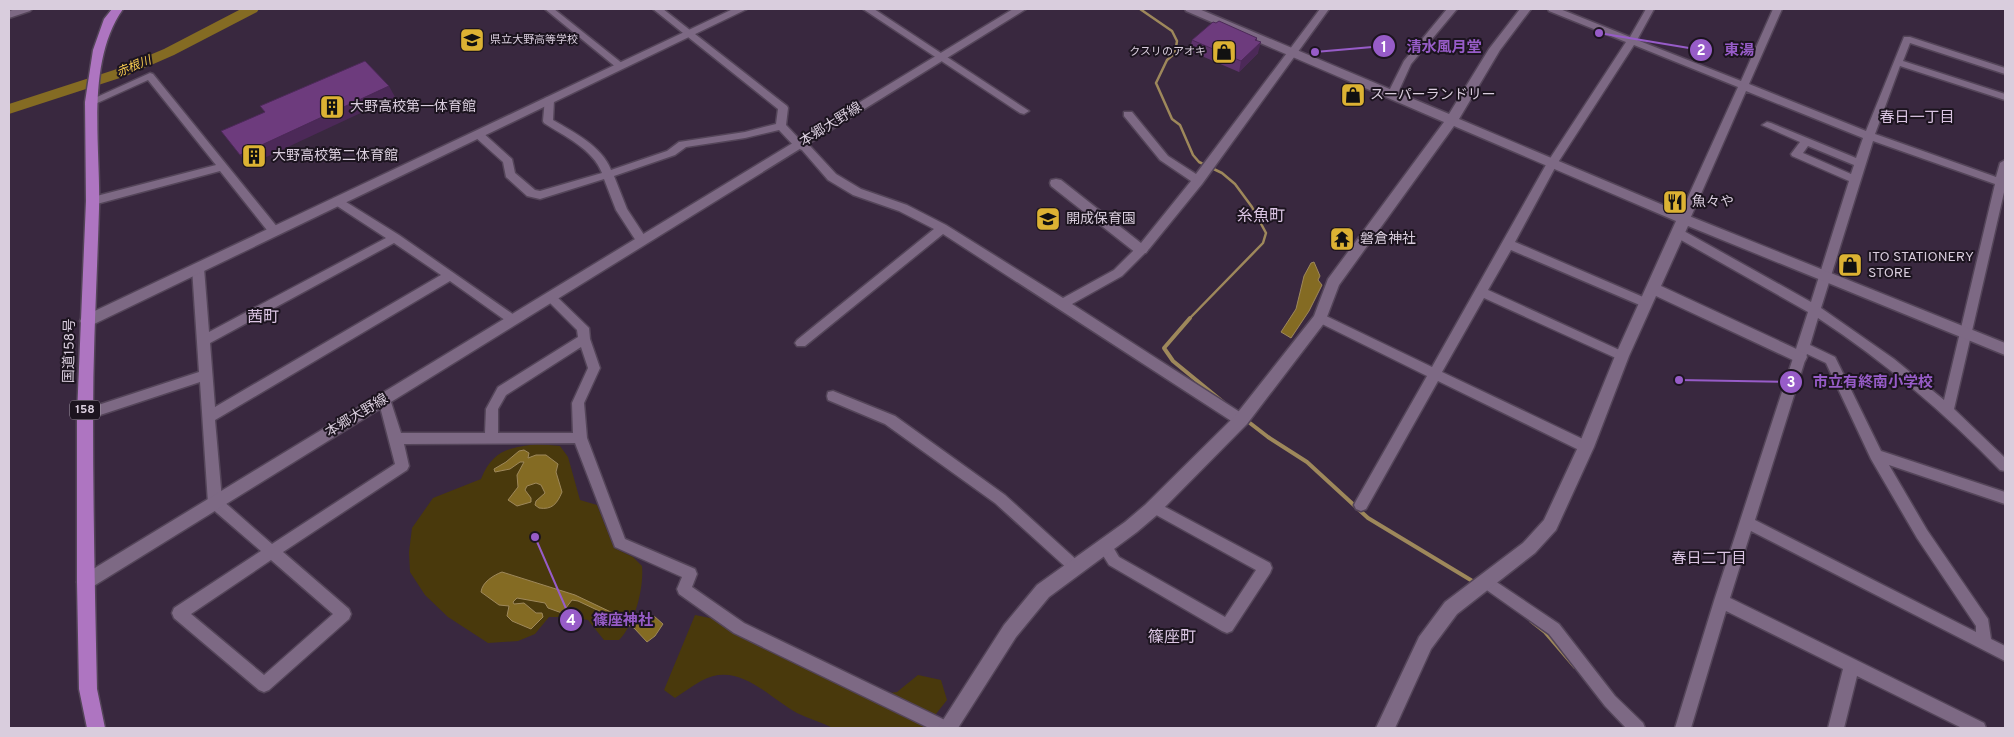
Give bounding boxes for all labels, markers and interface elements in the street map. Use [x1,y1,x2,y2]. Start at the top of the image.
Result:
school or university icon: 県立大野高等学校 [459,27,485,53]
callout: 清水風月堂 [1371,31,1491,61]
place label: 県立大野高等学校 [490,33,578,47]
callout: 東湯 [1689,35,1764,65]
shop icon: クスリのアオキ [1211,39,1237,65]
text: 1 [1381,39,1387,58]
text: 清水風月堂 [1406,39,1482,58]
text: 2 [1696,42,1706,61]
text: 東湯 [1724,42,1754,61]
place label: クスリのアオキ [1129,45,1206,59]
water label: 赤根川 [114,52,156,81]
shop icon: スーパーランドリー [1340,82,1366,108]
place label: スーパーランドリー [1370,87,1496,104]
building icon: 大野高校第一体育館 [319,94,345,120]
place label: 大野高校第一体育館 [350,98,476,116]
street label: 本郷大野線 [797,99,865,151]
district label: 春日一丁目 [1879,109,1955,128]
building icon: 大野高校第二体育館 [241,143,267,169]
place label: 大野高校第二体育館 [272,147,398,165]
restaurant icon: 魚々や [1662,189,1688,215]
place label: 魚々や [1692,194,1734,211]
school or university icon: 開成保育園 [1035,206,1061,232]
district label: 糸魚町 [1237,206,1285,227]
place label: 開成保育園 [1066,211,1136,228]
temple icon: 磐倉神社 [1329,226,1355,252]
place label: 磐倉神社 [1360,231,1416,248]
place label: ITO STATIONERY STORE [1868,249,1974,282]
shop icon: ITO STATIONERY STORE [1837,252,1863,278]
district label: 茜町 [247,308,279,328]
street label: 国道158号 [61,319,79,383]
callout: 市立有終南小学校 [1778,367,1943,397]
text: 3 [1787,374,1796,393]
text: 市立有終南小学校 [1813,374,1933,393]
street label: 本郷大野線 [323,391,391,441]
road number: 158 [70,400,100,420]
district label: 春日二丁目 [1671,550,1747,569]
callout: 篠座神社 [558,605,663,635]
text: 篠座神社 [593,611,653,631]
text: 4 [566,612,576,631]
district label: 篠座町 [1148,628,1196,648]

